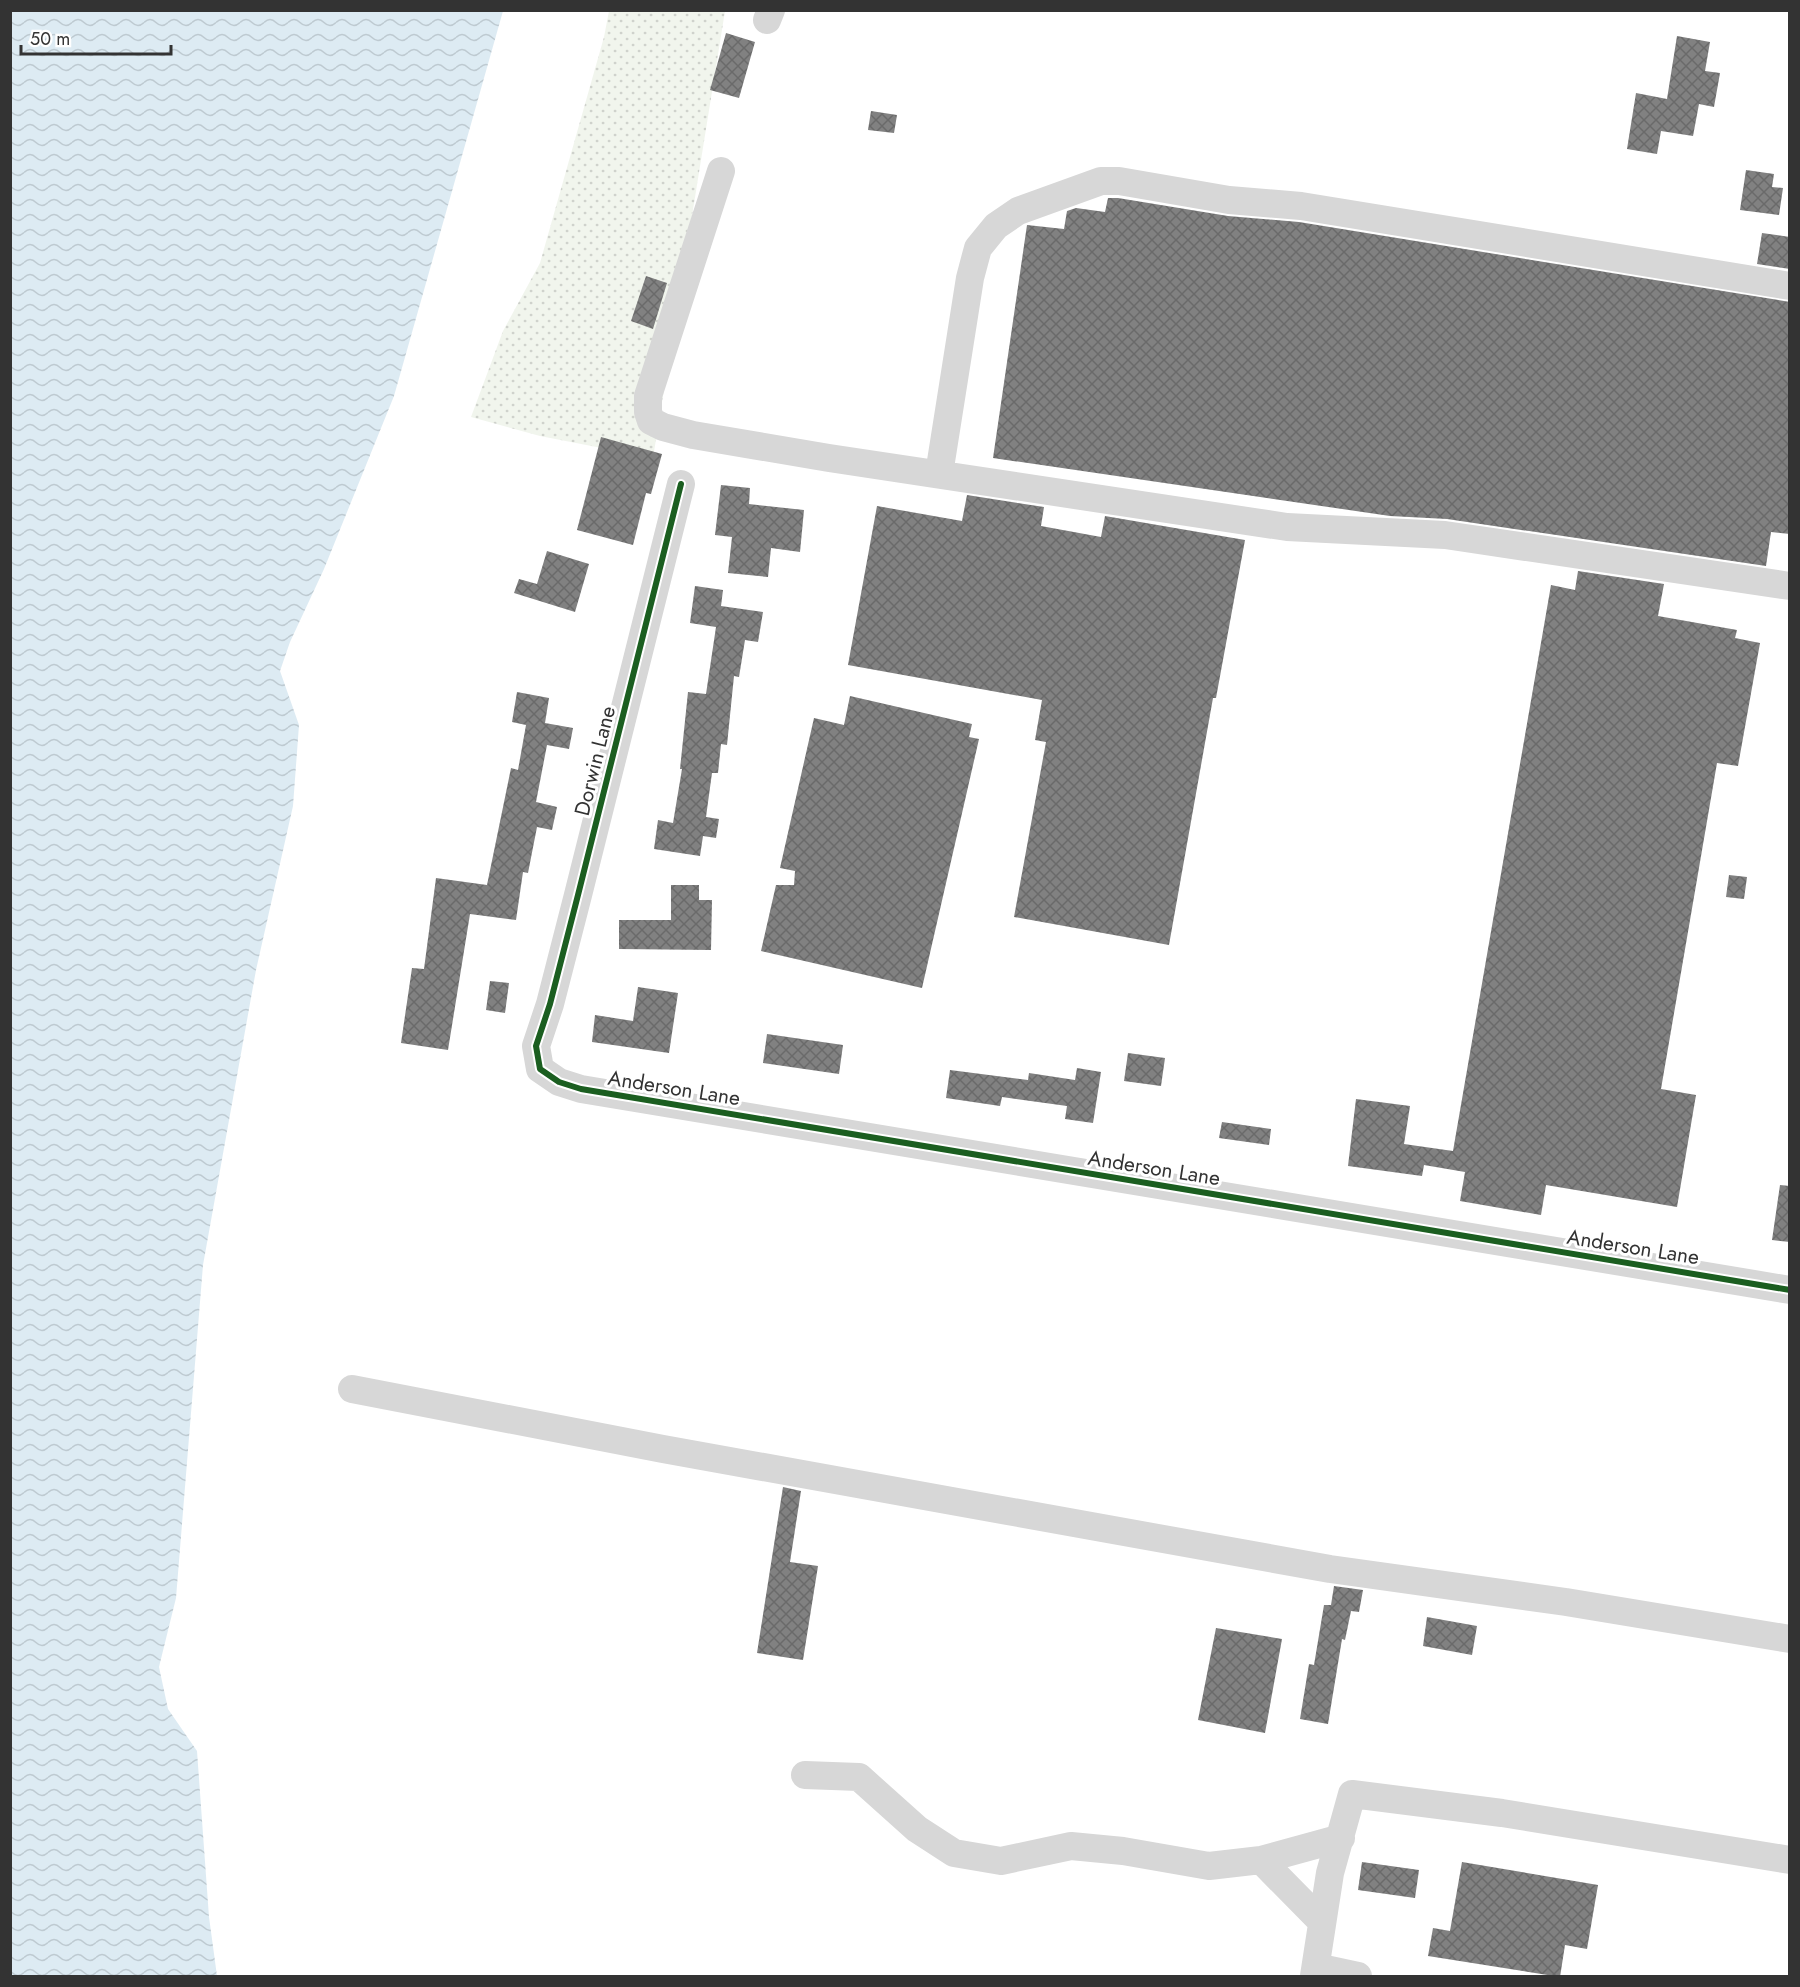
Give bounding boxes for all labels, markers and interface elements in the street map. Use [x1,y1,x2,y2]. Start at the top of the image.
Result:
scale bar [21,18,171,56]
text: 50 m [30,26,70,52]
street label: Dorwin Lane [567,703,623,819]
street label: Anderson Lane [606,1063,742,1113]
street label: Anderson Lane [1086,1143,1222,1193]
street label: Anderson Lane [1565,1222,1701,1272]

